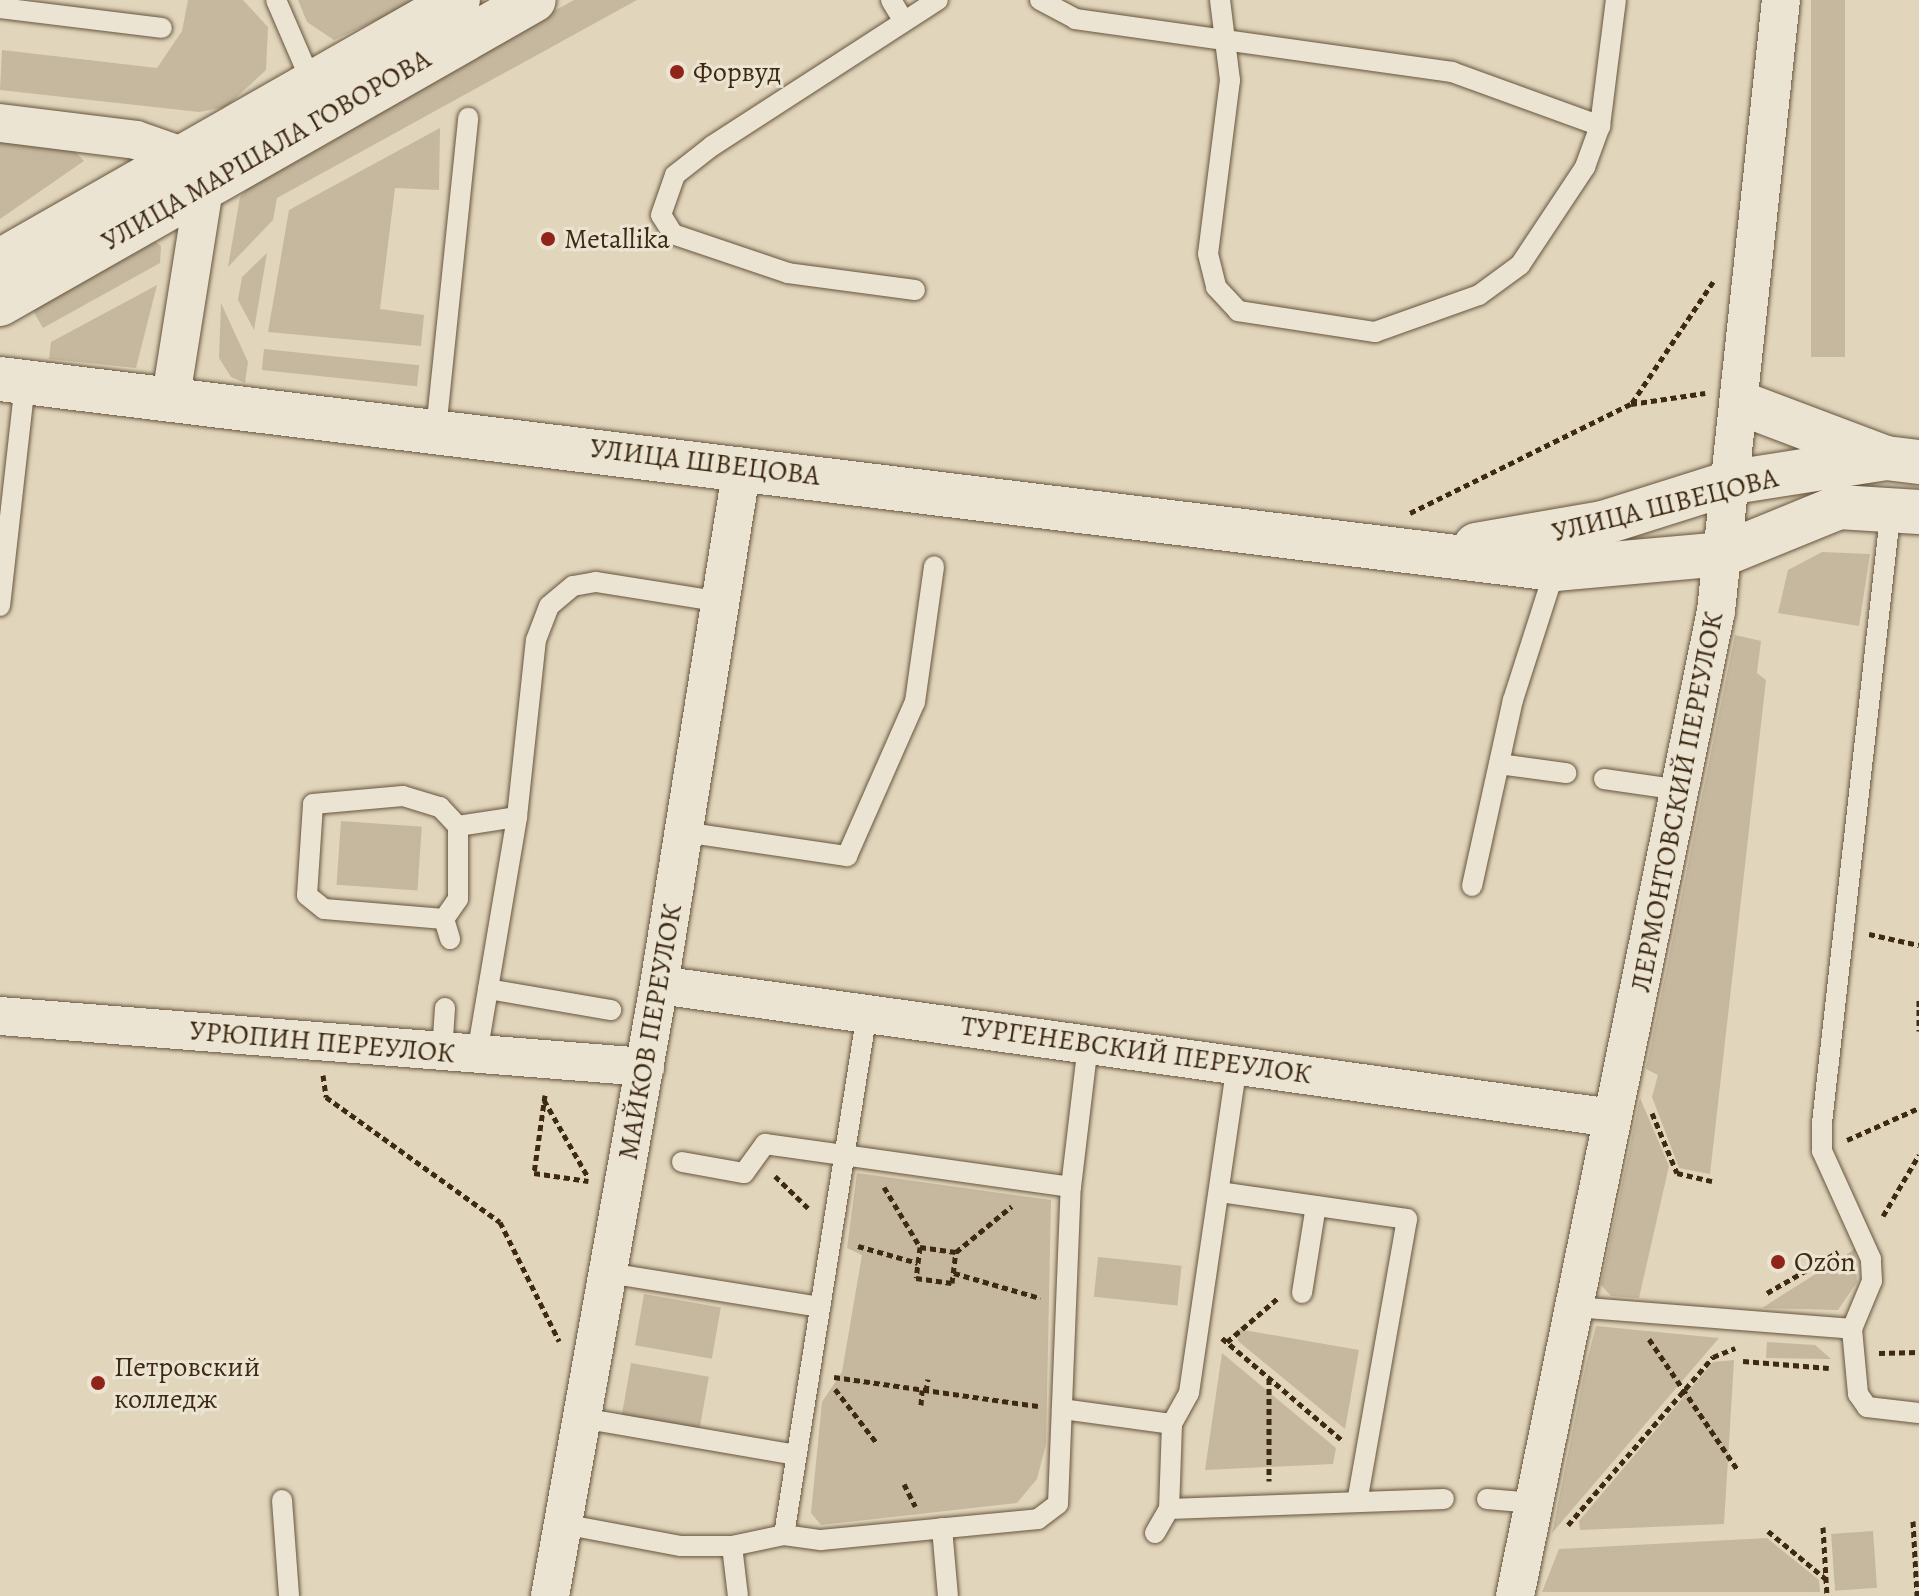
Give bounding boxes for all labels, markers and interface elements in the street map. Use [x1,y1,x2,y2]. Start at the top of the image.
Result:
street label: УЛИЦА МАРШАЛА ГОВОРОВА [96,42,436,258]
place label: Форвуд [693,55,781,89]
marker: Форвуд [668,63,686,81]
place label: Metallika [564,222,670,256]
marker: Metallika [539,230,557,248]
street label: УЛИЦА ШВЕЦОВА [588,431,822,493]
street label: УЛИЦА ШВЕЦОВА [1549,461,1781,549]
street label: ЛЕРМОНТОВСКИЙ ПЕРЕУЛОК [1624,609,1730,995]
street label: МАЙКОВ ПЕРЕУЛОК [611,902,689,1162]
street label: ТУРГЕНЕВСКИЙ ПЕРЕУЛОК [959,1009,1313,1091]
street label: УРЮПИН ПЕРЕУЛОК [188,1014,456,1070]
place label: Ozon [1794,1245,1856,1279]
marker: Ozon [1769,1253,1787,1271]
place label: Петровский колледж [114,1350,260,1416]
marker: Петровский колледж [89,1374,107,1392]

